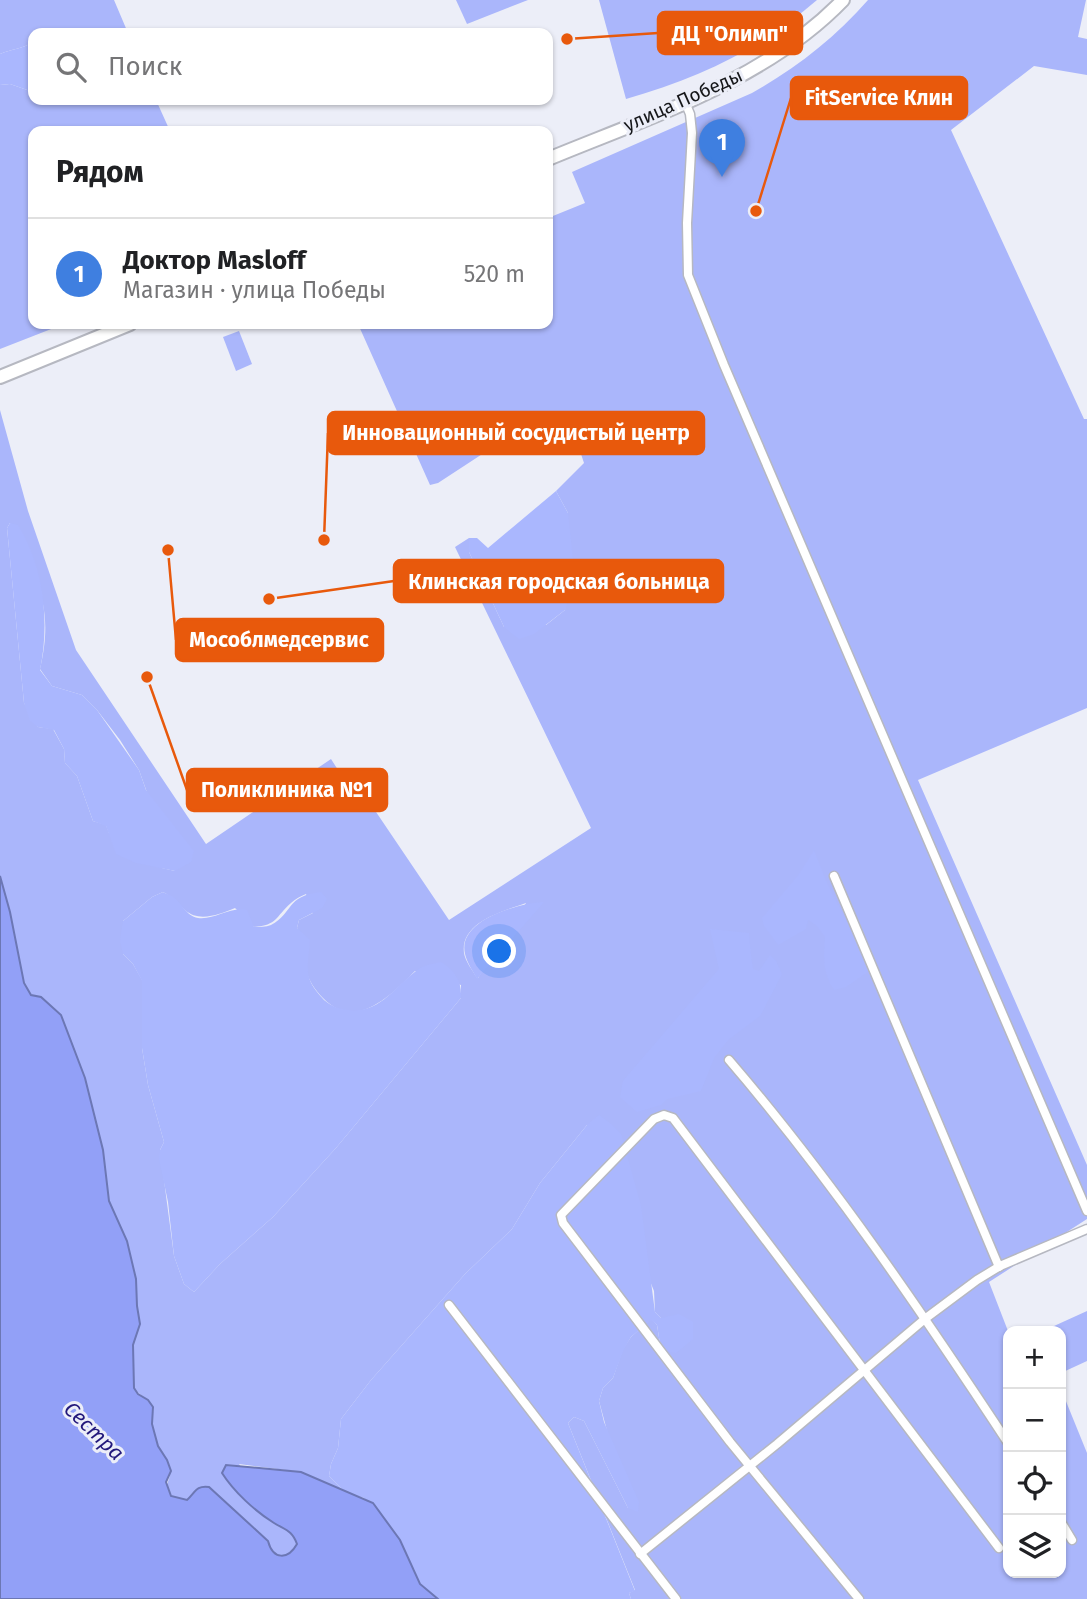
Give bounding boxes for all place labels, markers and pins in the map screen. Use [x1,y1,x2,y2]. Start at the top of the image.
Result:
callout: ДЦ "Олимп" [658,12,802,54]
callout: FitService Клин [791,77,967,119]
pin: 1 [699,119,745,177]
callout: Инновационный сосудистый центр [328,412,704,454]
callout: Клинская городская больница [394,560,723,602]
callout: Мособлмедсервис [176,619,383,661]
callout: Поликлиника №1 [187,769,387,811]

